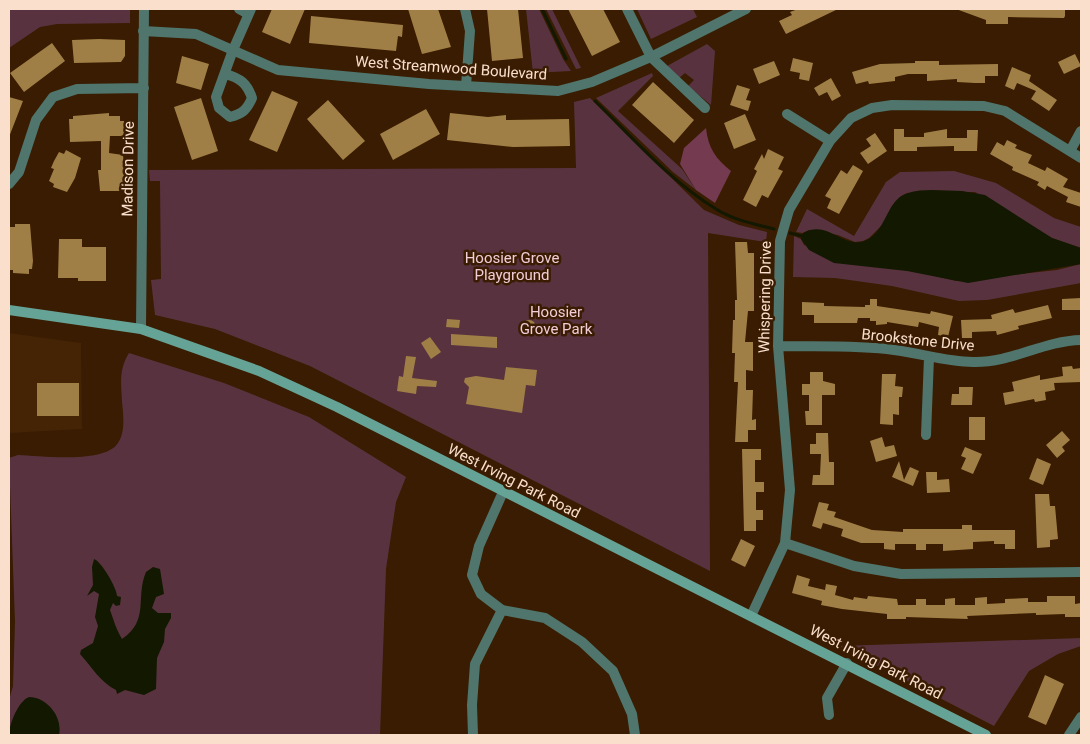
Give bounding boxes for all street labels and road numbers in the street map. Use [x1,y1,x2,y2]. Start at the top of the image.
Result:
street label: West Streamwood Boulevard [354,52,548,84]
street label: Madison Drive [118,121,138,217]
street label: Whispering Drive [755,241,775,353]
street label: Brookstone Drive [861,325,976,355]
street label: West Irving Park Road [445,440,583,522]
street label: West Irving Park Road [807,621,945,703]

